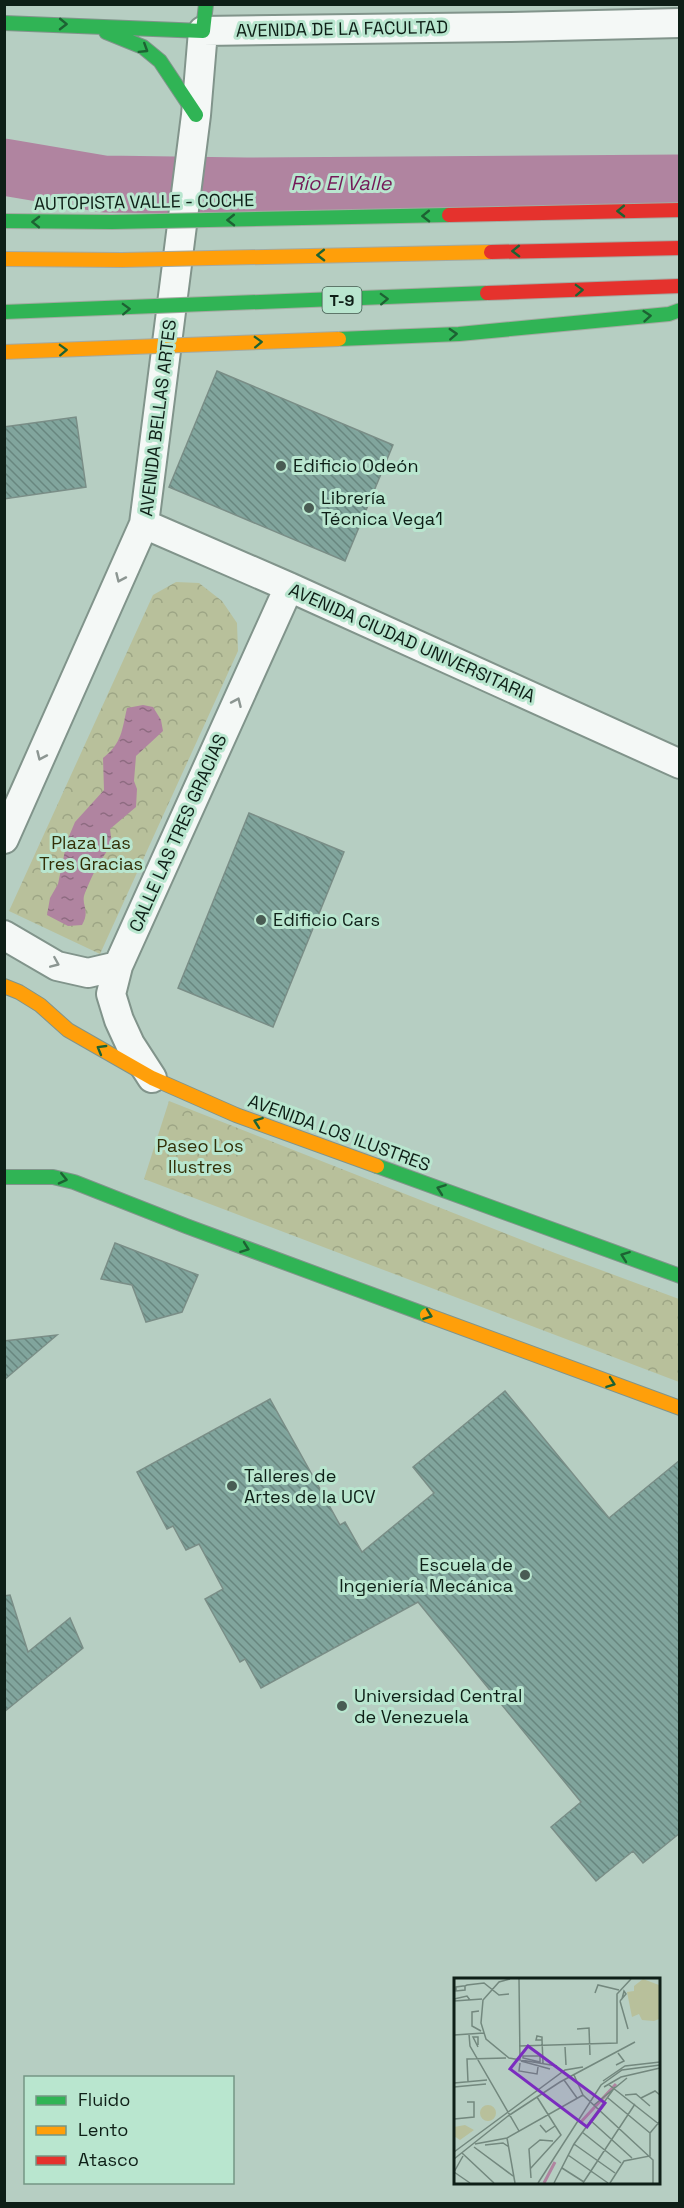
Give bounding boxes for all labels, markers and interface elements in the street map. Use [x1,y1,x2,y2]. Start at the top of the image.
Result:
street label: AVENIDA DE LA FACULTAD [236,15,448,42]
one-way arrow [58,18,67,31]
one-way arrow [137,42,148,53]
water label: Río El Valle [291,170,393,196]
street label: AUTOPISTA VALLE - COCHE [34,188,254,215]
one-way arrow [617,205,626,217]
one-way arrow [422,209,431,222]
one-way arrow [227,214,236,226]
one-way arrow [32,216,41,228]
one-way arrow [512,245,521,258]
one-way arrow [317,249,326,262]
one-way arrow [574,284,583,297]
road number: T-9 [322,287,362,313]
one-way arrow [379,292,388,305]
one-way arrow [121,302,130,315]
one-way arrow [642,310,651,323]
street label: AVENIDA BELLAS ARTES [134,318,181,518]
one-way arrow [448,327,457,340]
one-way arrow [253,336,262,348]
one-way arrow [58,344,67,356]
place label: Edificio Odeón [293,454,418,477]
marker: Edificio Odeón [274,459,288,473]
place label: Librería Técnica Vega1 [321,486,443,530]
marker: Librería Técnica Vega1 [302,501,316,515]
one-way arrow [116,571,128,582]
street label: AVENIDA CIUDAD UNIVERSITARIA [285,578,539,707]
one-way arrow [230,698,242,709]
street label: CALLE LAS TRES GRACIAS [124,730,232,935]
one-way arrow [37,750,49,761]
park label: Plaza Las Tres Gracias [39,831,143,875]
place label: Edificio Cars [273,908,380,931]
marker: Edificio Cars [254,913,268,927]
one-way arrow [49,956,60,968]
one-way arrow [97,1045,108,1056]
street label: AVENIDA LOS ILUSTRES [245,1089,433,1176]
one-way arrow [253,1117,264,1130]
park label: Paseo Los Ilustres [156,1134,244,1178]
one-way arrow [57,1172,67,1185]
one-way arrow [436,1184,447,1197]
one-way arrow [239,1240,250,1253]
one-way arrow [620,1251,631,1263]
one-way arrow [422,1308,433,1321]
one-way arrow [605,1375,616,1388]
place label: Talleres de Artes de la UCV [244,1464,376,1508]
marker: Talleres de Artes de la UCV [225,1479,239,1493]
place label: Escuela de Ingeniería Mecánica [339,1553,513,1597]
marker: Escuela de Ingeniería Mecánica [518,1568,532,1582]
place label: Universidad Central de Venezuela [354,1684,522,1728]
marker: Universidad Central de Venezuela [335,1699,349,1713]
inset map [454,1978,660,2184]
legend [24,2076,234,2184]
text: Fluido [78,2088,130,2111]
text: Lento [78,2118,128,2141]
text: Atasco [78,2148,139,2171]

